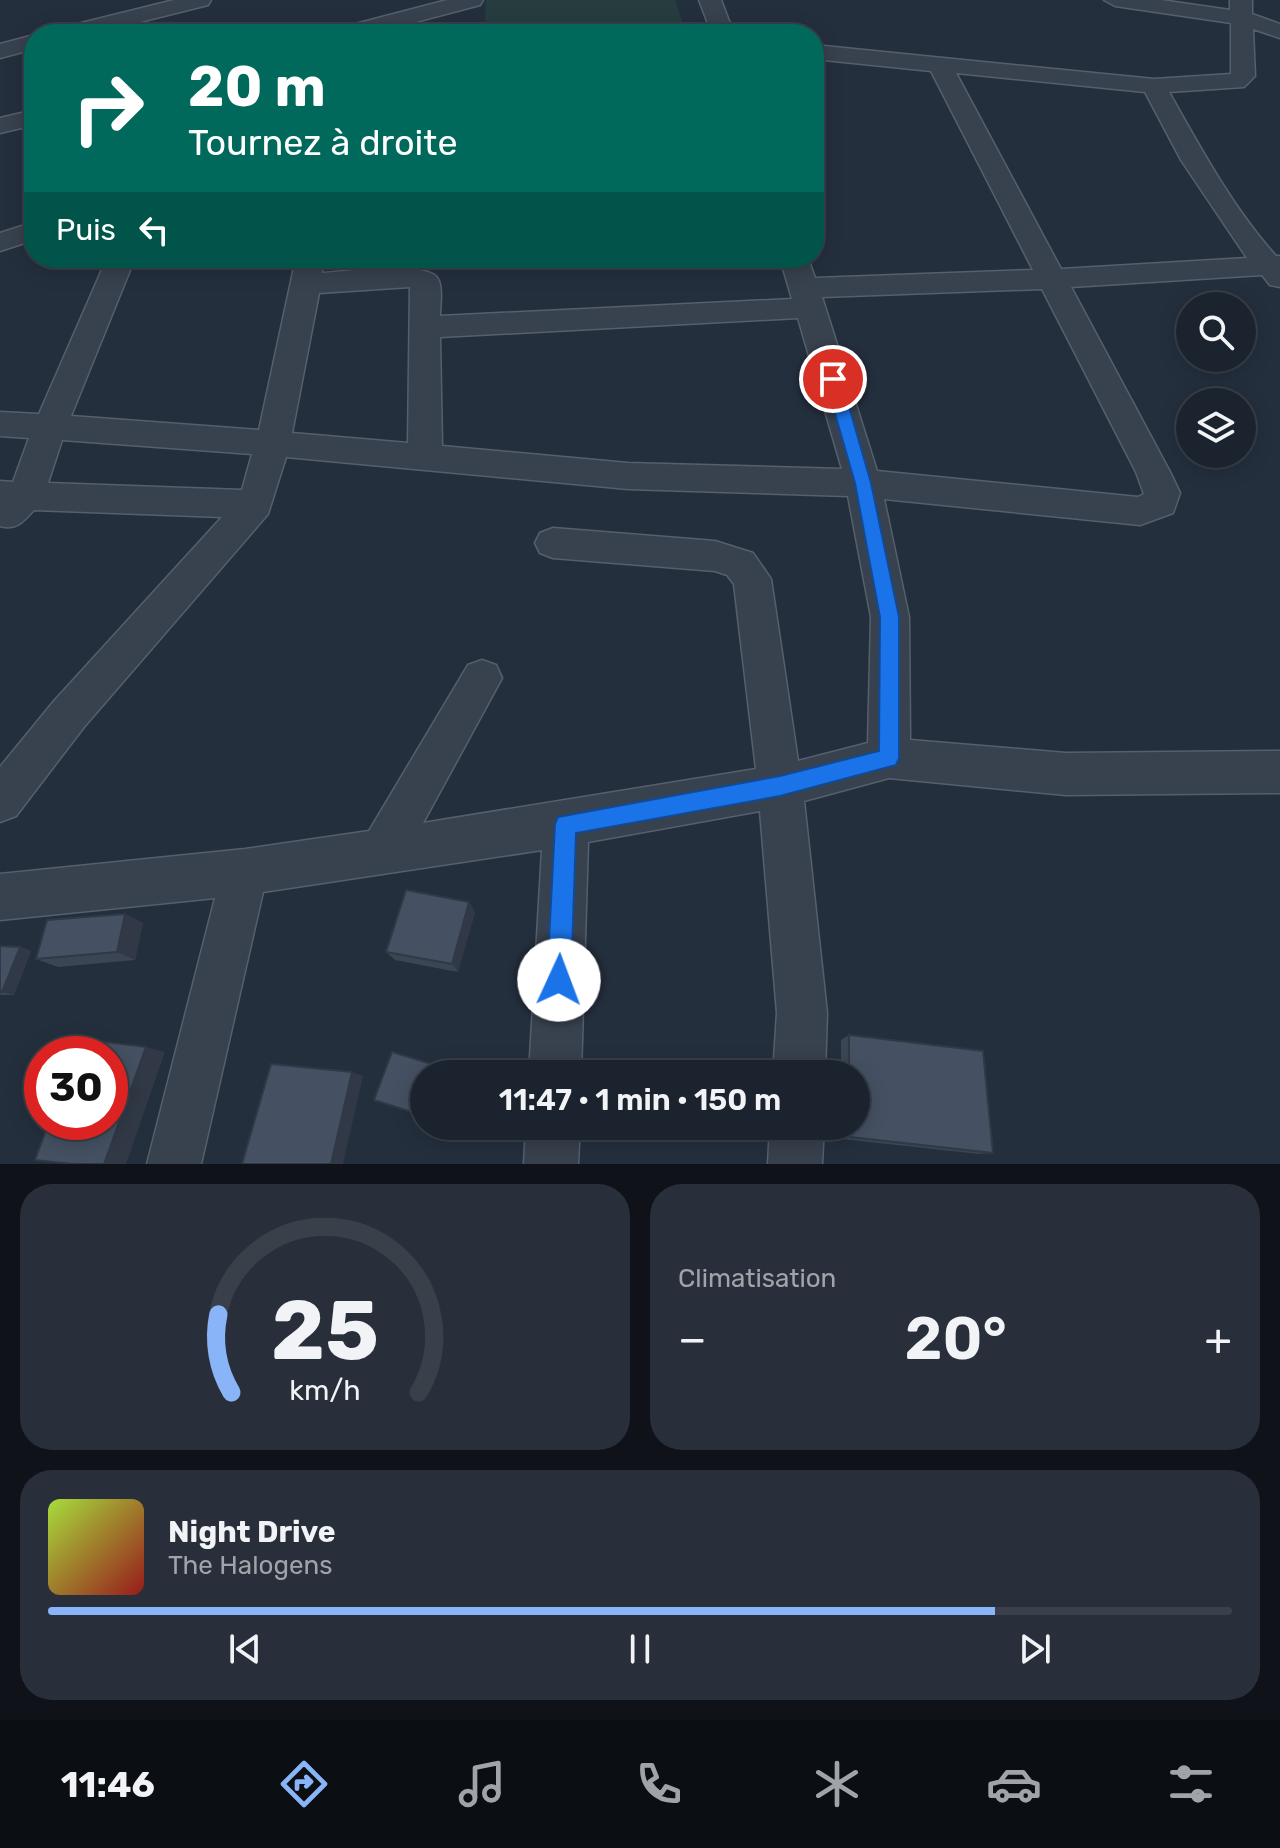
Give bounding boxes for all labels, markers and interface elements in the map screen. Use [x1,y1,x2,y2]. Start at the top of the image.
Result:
text: 20 m [188,54,326,120]
icon: right [56,56,160,160]
text: Tournez à droite [188,121,458,164]
icon: left [132,208,176,252]
text: Puis [56,212,116,248]
map controls [1176,292,1256,468]
button: search [1176,292,1256,372]
pin [799,345,867,413]
icon: arrive [811,357,855,401]
button: layers [1176,388,1256,468]
position arrow [517,938,601,1022]
speed limit sign: 30 [24,1036,128,1140]
text: 11:47 · 1 min · 150 m [499,1082,781,1118]
text: Climatisation [678,1263,836,1294]
text: 25 [271,1281,379,1380]
text: 20° [904,1303,1007,1374]
text: − [678,1313,707,1365]
text: + [1205,1313,1232,1365]
text: km/h [289,1373,361,1407]
text: Night Drive [168,1514,336,1550]
text: The Halogens [168,1550,333,1581]
icon: previous [223,1627,267,1671]
icon: pause [618,1627,662,1671]
icon: next [1013,1627,1057,1671]
icon: directions [276,1756,332,1812]
icon: music [454,1756,510,1812]
icon: phone [631,1756,687,1812]
icon: climate [809,1756,865,1812]
icon: car [986,1756,1042,1812]
icon: filters [1163,1756,1219,1812]
text: 11:46 [61,1763,155,1806]

